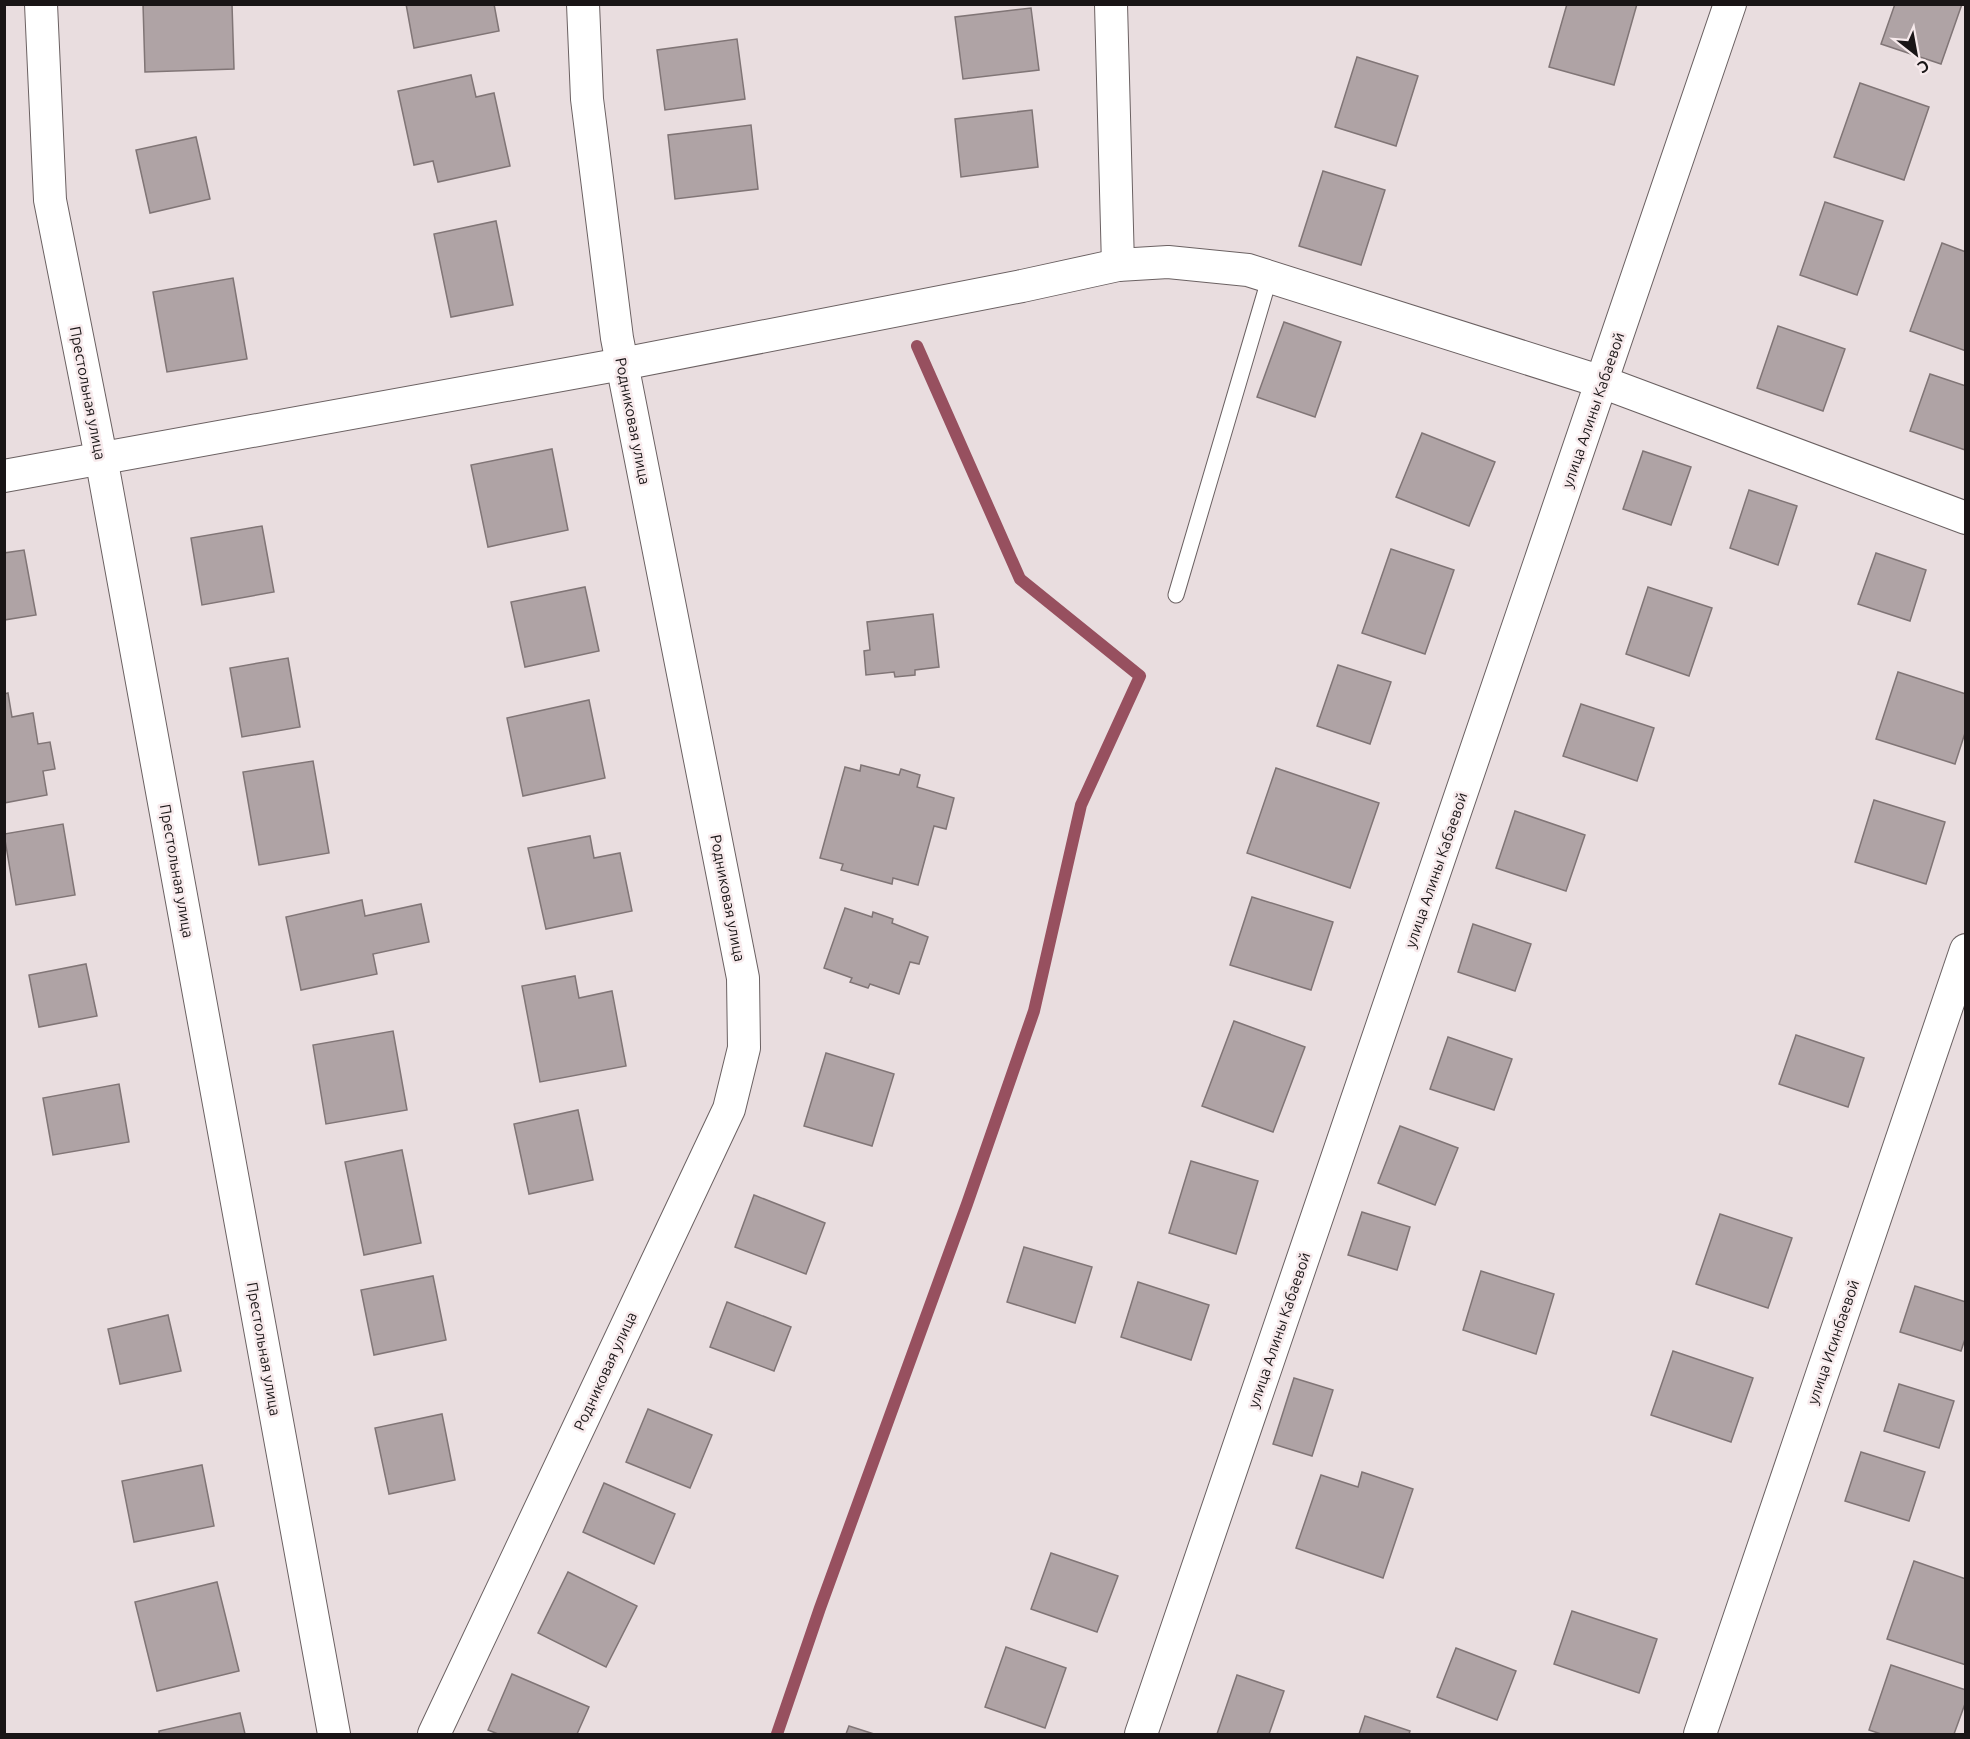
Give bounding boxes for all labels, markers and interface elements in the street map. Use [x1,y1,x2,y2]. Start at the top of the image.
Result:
north arrow [1886,24,1946,84]
text: С [1915,57,1933,77]
street label: Престольная улица [67,325,109,461]
street label: улица Алины Кабаевой [1558,330,1628,490]
street label: Родниковая улица [612,356,654,486]
street label: улица Алины Кабаевой [1401,790,1471,950]
street label: Престольная улица [157,803,197,939]
street label: Родниковая улица [707,833,749,963]
street label: улица Алины Кабаевой [1244,1250,1314,1410]
street label: улица Исинбаевой [1804,1278,1862,1406]
street label: Престольная улица [244,1281,284,1417]
street label: Родниковая улица [570,1309,640,1433]

